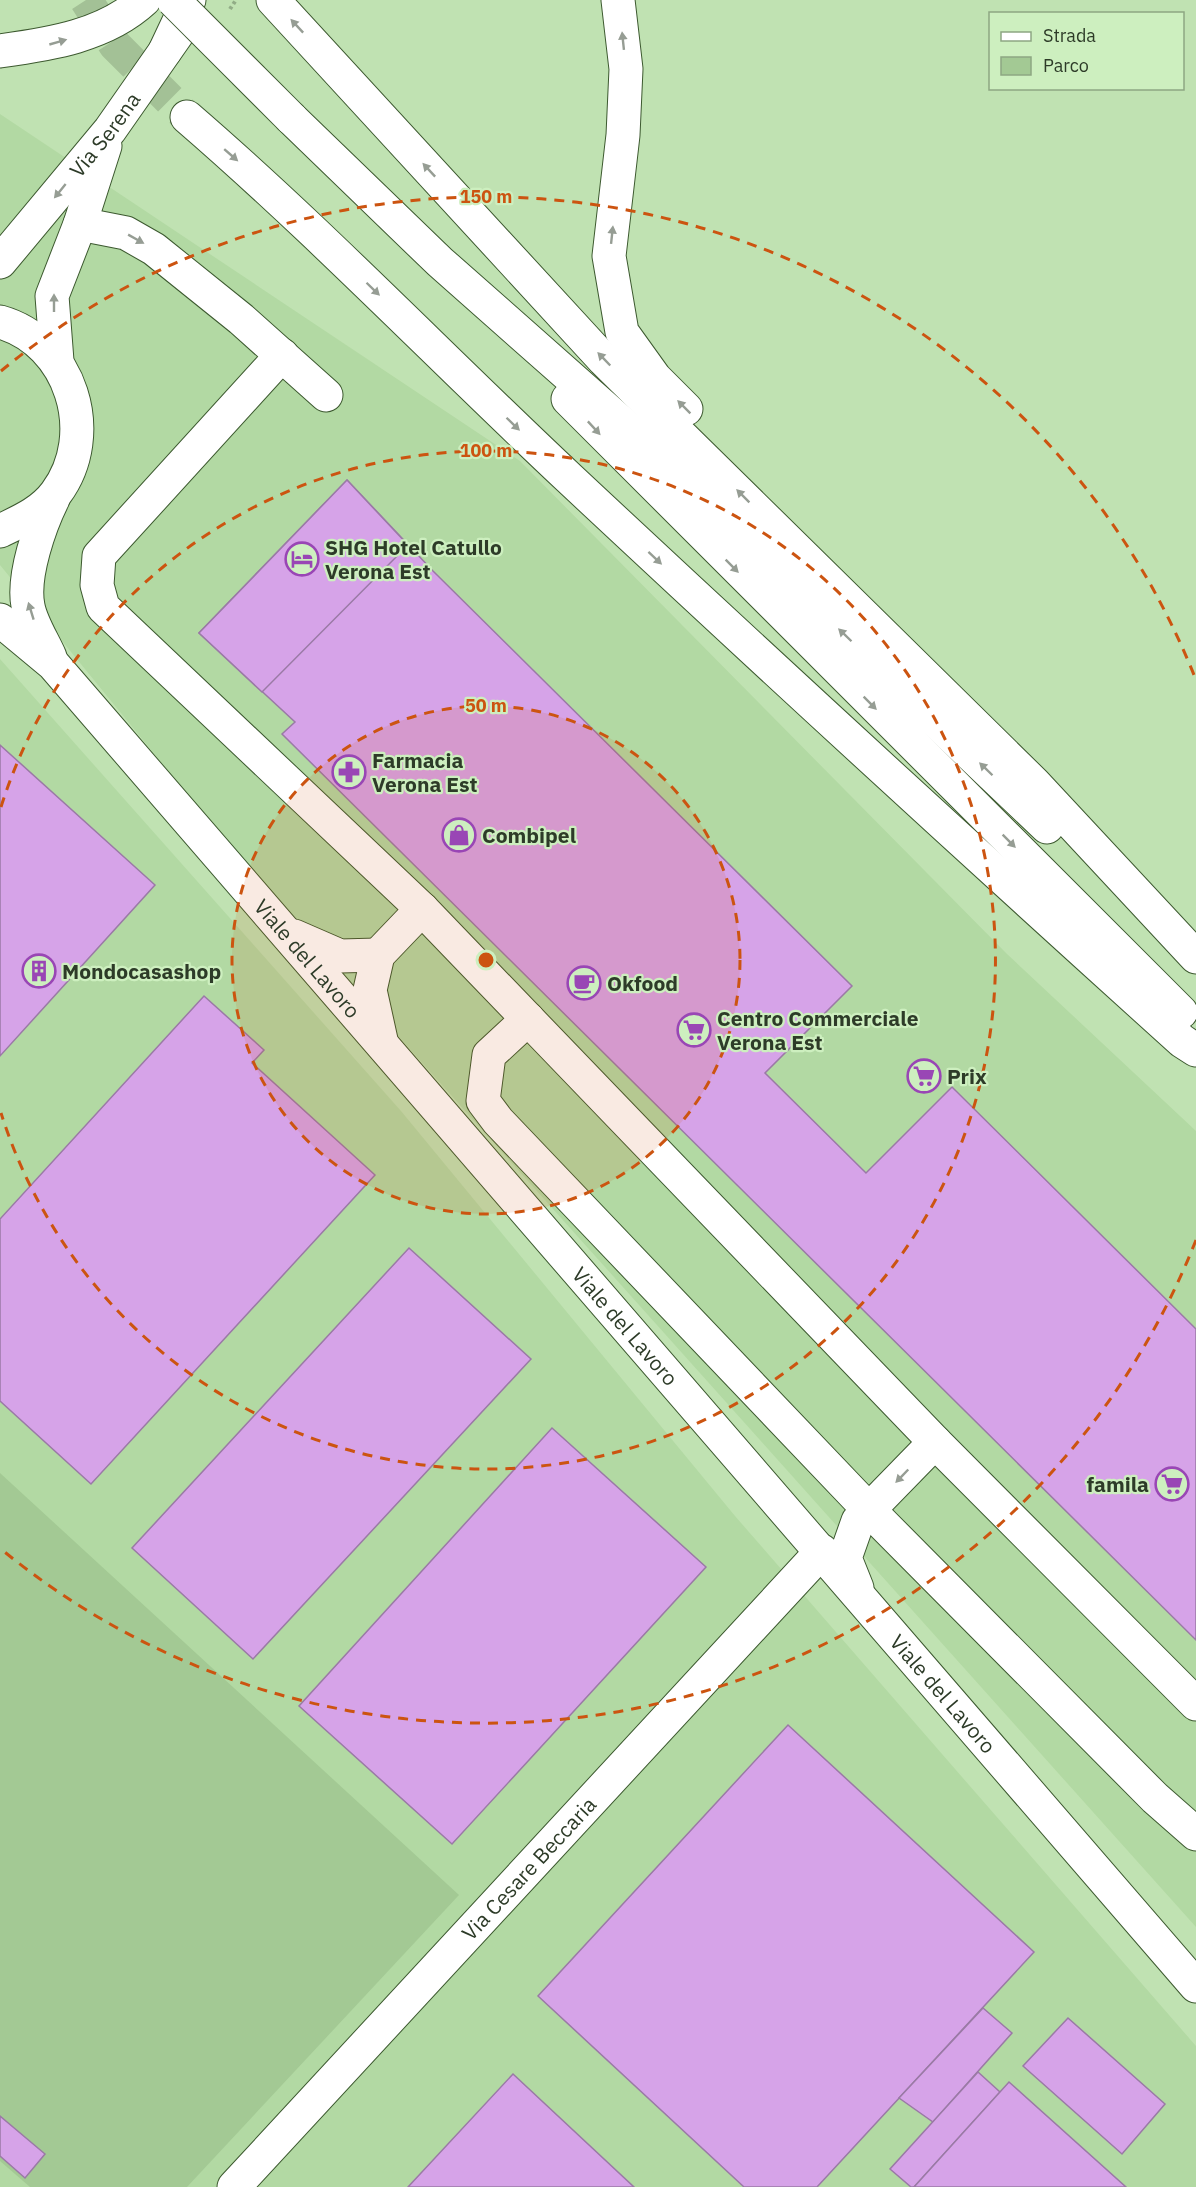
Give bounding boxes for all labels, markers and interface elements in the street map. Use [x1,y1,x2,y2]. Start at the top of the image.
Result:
legend [989,12,1184,90]
one-way arrow [290,19,304,34]
text: Strada [1043,24,1096,47]
one-way arrow [618,32,628,51]
one-way arrow [49,37,67,46]
text: Parco [1043,54,1089,77]
street label: Via Serena [63,86,146,183]
one-way arrow [223,148,238,161]
one-way arrow [422,162,436,177]
one-way arrow [54,184,66,199]
text: 150 m [460,185,512,208]
one-way arrow [607,226,616,245]
one-way arrow [128,234,145,244]
one-way arrow [365,282,380,296]
one-way arrow [49,293,59,312]
one-way arrow [598,353,612,367]
one-way arrow [677,400,691,414]
one-way arrow [506,417,520,431]
one-way arrow [587,420,601,435]
text: 100 m [460,439,512,462]
one-way arrow [737,490,751,504]
place label: SHG Hotel Catullo Verona Est [325,533,502,585]
hotel icon: SHG Hotel Catullo Verona Est [284,541,320,577]
one-way arrow [647,551,662,564]
one-way arrow [725,558,739,573]
one-way arrow [26,601,35,619]
one-way arrow [838,628,852,642]
text: 50 m [465,694,507,717]
one-way arrow [863,696,878,710]
place label: Farmacia Verona Est [372,746,478,798]
pharmacy icon: Farmacia Verona Est [331,754,367,790]
one-way arrow [979,762,994,776]
shop icon: Combipel [441,817,477,853]
place label: Combipel [482,821,576,849]
one-way arrow [1001,833,1015,847]
street label: Viale del Lavoro [248,893,367,1024]
centre of rings [476,950,496,970]
building icon: Mondocasashop [21,953,57,989]
place label: Mondocasashop [62,957,221,985]
cafe icon: Okfood [566,965,602,1001]
place label: Okfood [607,969,678,997]
place label: Centro Commerciale Verona Est [717,1004,919,1056]
supermarket icon: Centro Commerciale Verona Est [676,1012,712,1048]
supermarket icon: Prix [906,1058,942,1094]
place label: Prix [947,1062,987,1090]
street label: Viale del Lavoro [566,1261,685,1391]
supermarket icon: famila [1154,1466,1190,1502]
one-way arrow [895,1468,909,1483]
place label: famila [1086,1470,1149,1498]
street label: Viale del Lavoro [884,1628,1002,1759]
street label: Via Cesare Beccaria [455,1791,602,1946]

